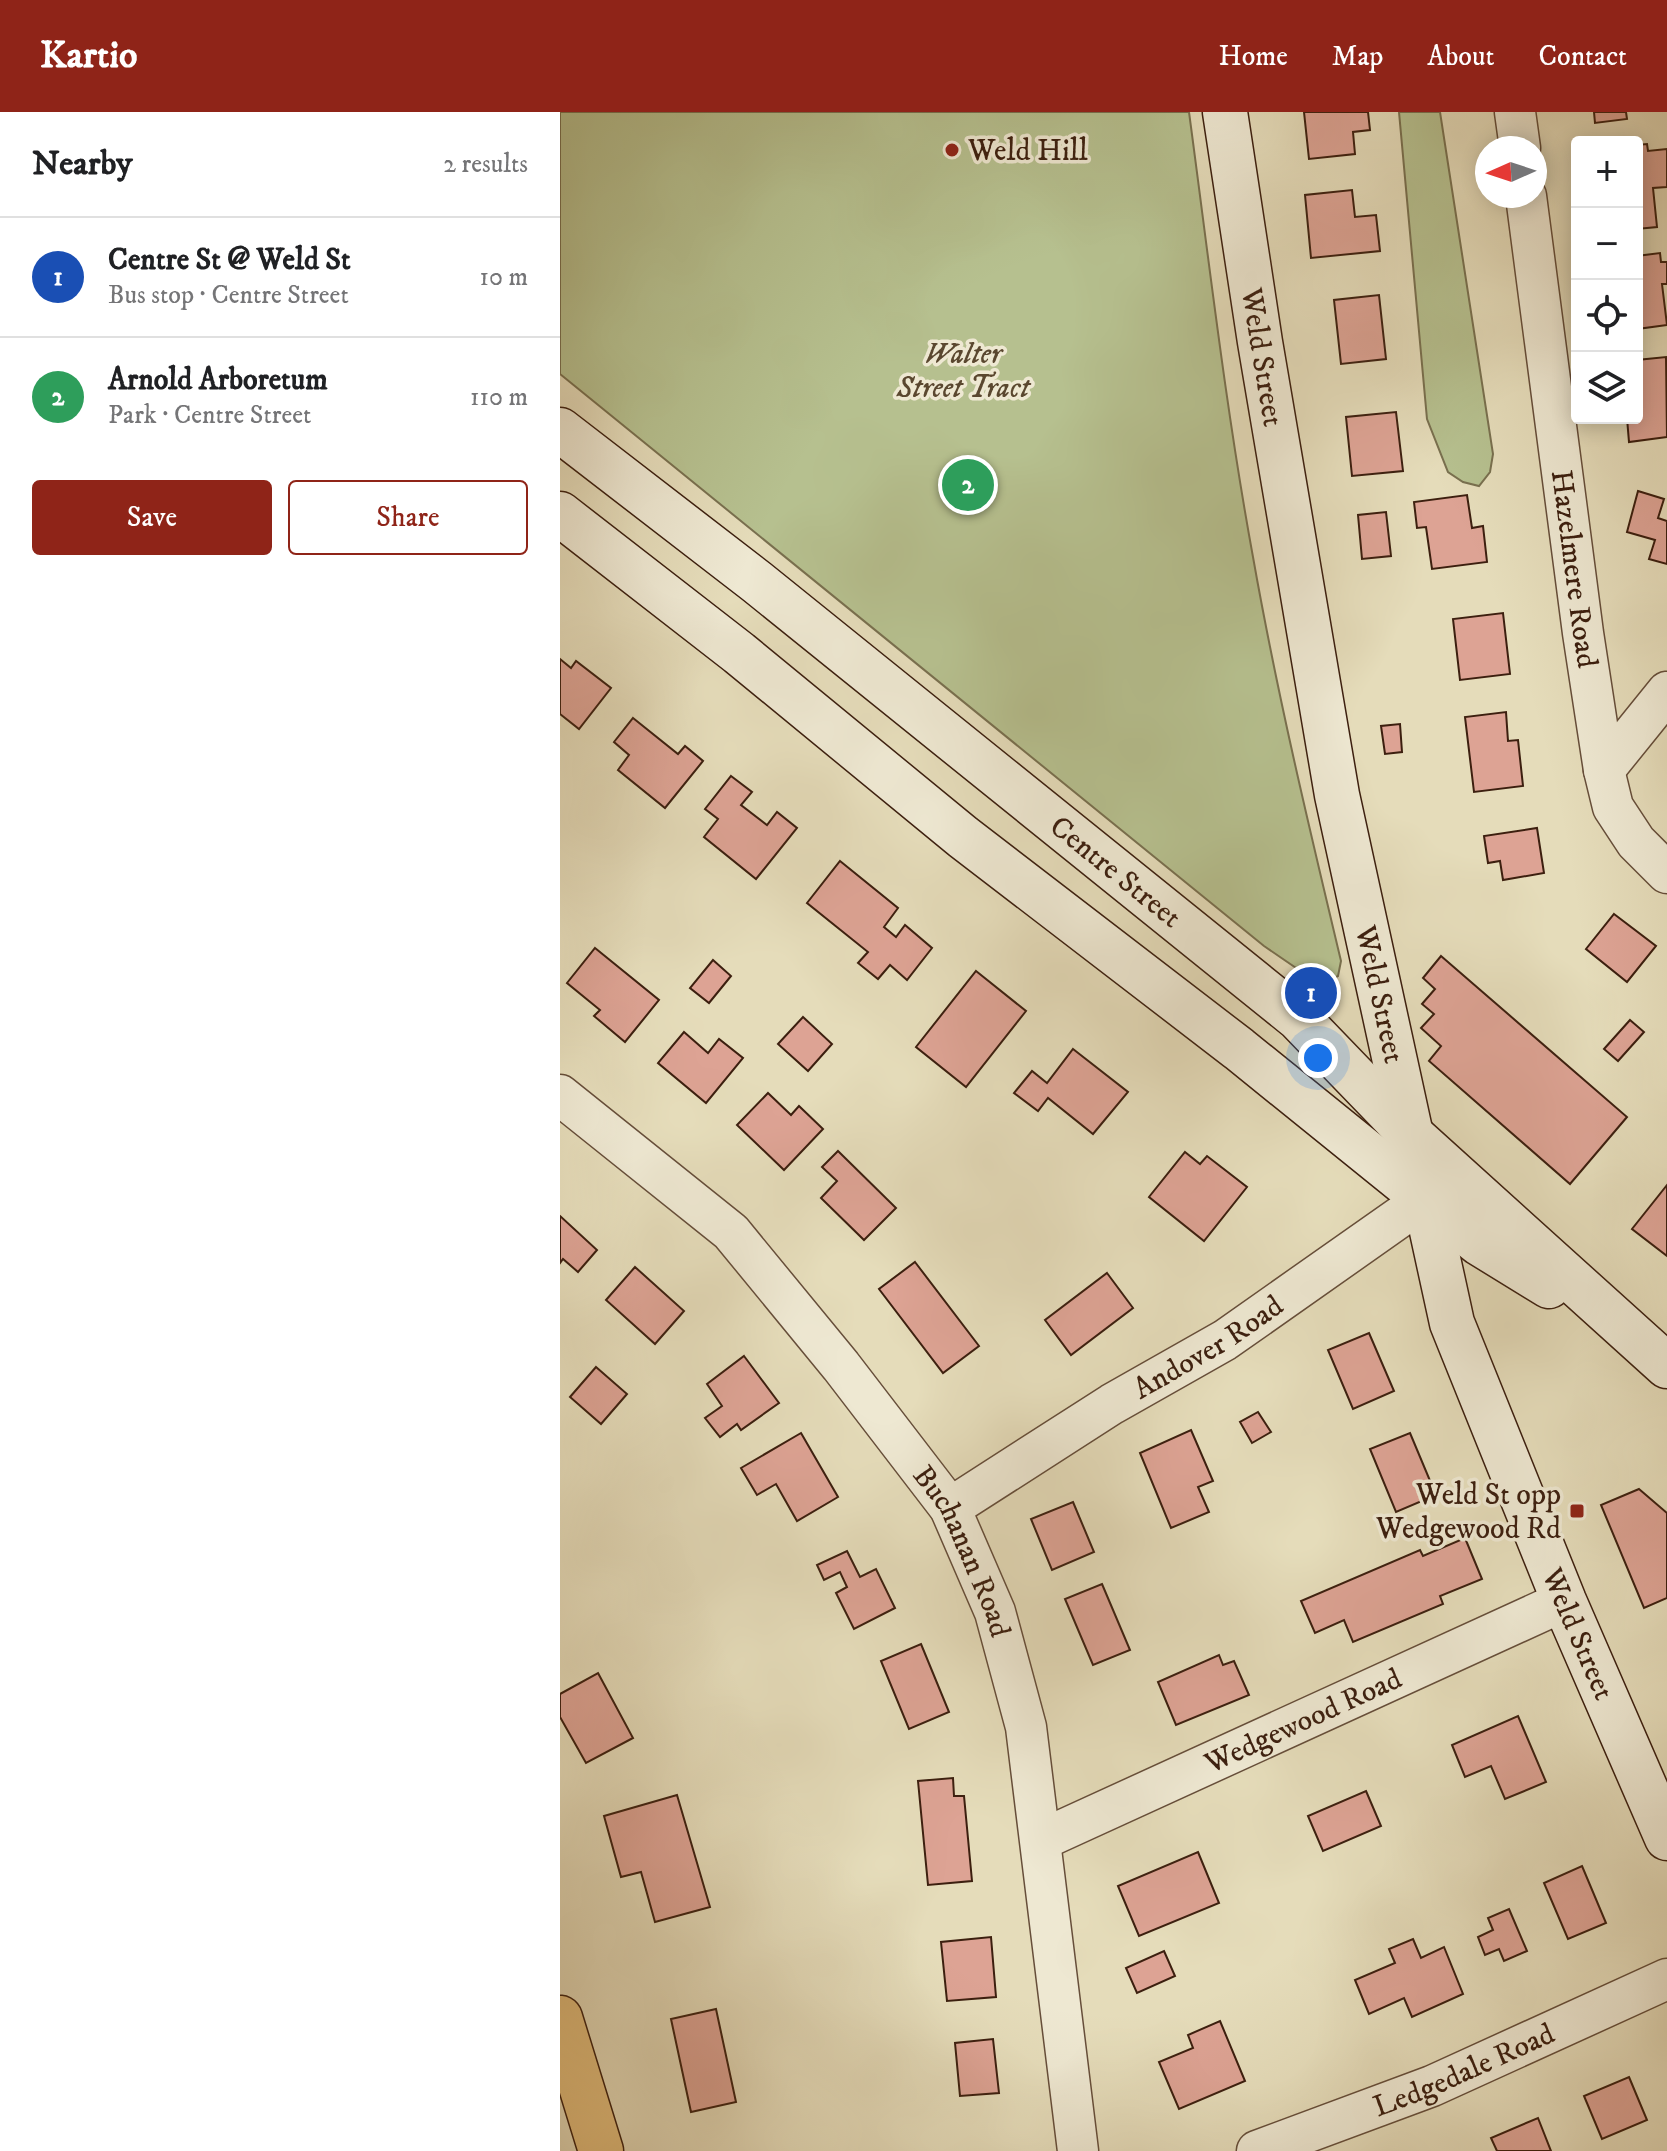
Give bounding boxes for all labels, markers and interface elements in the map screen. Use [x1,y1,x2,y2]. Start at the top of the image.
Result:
text: Kartio [40,32,137,80]
text: Home [1219,39,1288,74]
text: Map [1332,39,1383,74]
text: About [1427,39,1494,74]
text: Contact [1538,39,1627,74]
place label: Weld Hill [967,133,1088,170]
north arrow [1475,136,1547,208]
map controls [1571,136,1643,424]
button: + [1571,136,1643,208]
marker: Weld Hill [943,141,961,159]
text: Nearby [32,143,133,185]
text: 2 results [443,148,528,181]
button: − [1571,208,1643,280]
text: Centre St @ Weld St [108,242,351,279]
text: 1 [53,261,63,294]
text: 10 m [479,261,528,294]
text: Bus stop · Centre Street [108,279,349,312]
button: locate [1571,280,1643,352]
street label: Weld Street [1232,284,1291,429]
park label: Walter Street Tract [895,336,1031,407]
button: layers [1571,352,1643,424]
text: Arnold Arboretum [108,362,328,399]
text: 2 [52,381,64,414]
text: 110 m [470,381,528,414]
text: Park · Centre Street [108,399,311,432]
pin: 2 [942,455,994,515]
street label: Hazelmere Road [1542,468,1605,671]
button: Save [32,480,272,555]
button: Share [288,480,528,555]
street label: Centre Street [1042,808,1188,937]
street label: Weld Street [1346,921,1412,1067]
pin: 1 [1285,963,1337,1023]
your location [1298,1038,1338,1078]
street label: Andover Road [1127,1288,1291,1408]
street label: Buchanan Road [904,1459,1018,1641]
place label: Weld St opp Wedgewood Rd [1375,1477,1561,1548]
marker: Weld St opp Wedgewood Rd [1568,1502,1586,1520]
street label: Weld Street [1532,1562,1622,1706]
street label: Wedgewood Road [1198,1661,1408,1783]
street label: Ledgedale Road [1368,2016,1561,2126]

